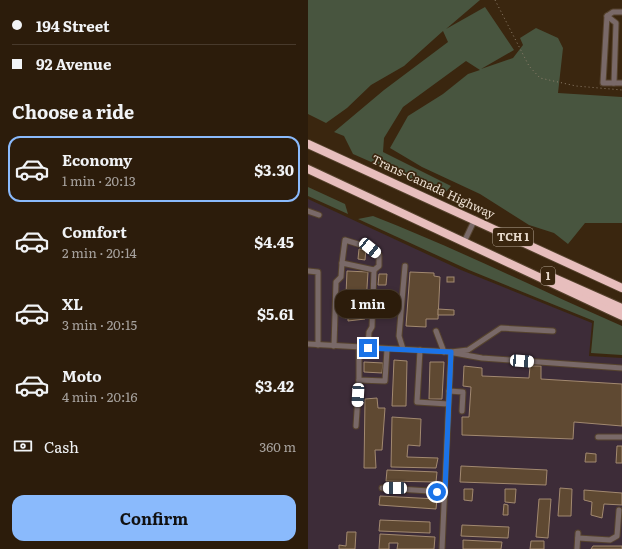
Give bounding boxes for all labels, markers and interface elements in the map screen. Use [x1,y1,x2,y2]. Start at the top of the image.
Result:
text: 194 Street [36,14,110,37]
text: 92 Avenue [36,52,111,75]
text: Choose a ride [12,98,134,125]
text: Economy [62,148,132,171]
street label: Trans-Canada Highway [369,150,498,223]
icon: car [14,151,50,187]
text: $3.30 [254,158,294,181]
text: 1 min · 20:13 [62,171,136,190]
text: Comfort [62,220,127,243]
icon: car [14,223,50,259]
road number: TCH 1 [493,228,533,246]
text: $4.45 [254,230,294,253]
car [357,236,383,260]
text: 2 min · 20:14 [62,243,137,262]
road number: 1 [541,267,555,285]
callout: 1 min [335,290,401,318]
text: XL [62,292,83,315]
text: 1 min [351,294,385,313]
icon: car [14,295,50,331]
text: $5.61 [257,302,294,325]
text: 3 min · 20:15 [62,315,137,334]
route end [359,339,377,357]
car [510,354,534,368]
text: Moto [62,364,102,387]
icon: car [14,367,50,403]
text: $3.42 [255,374,294,397]
car [351,383,365,407]
text: 4 min · 20:16 [62,387,138,406]
icon: cash [12,435,34,457]
text: Cash [44,435,79,458]
text: 360 m [259,437,296,456]
car [383,482,407,494]
route start [428,483,446,501]
button: Confirm [12,495,296,541]

